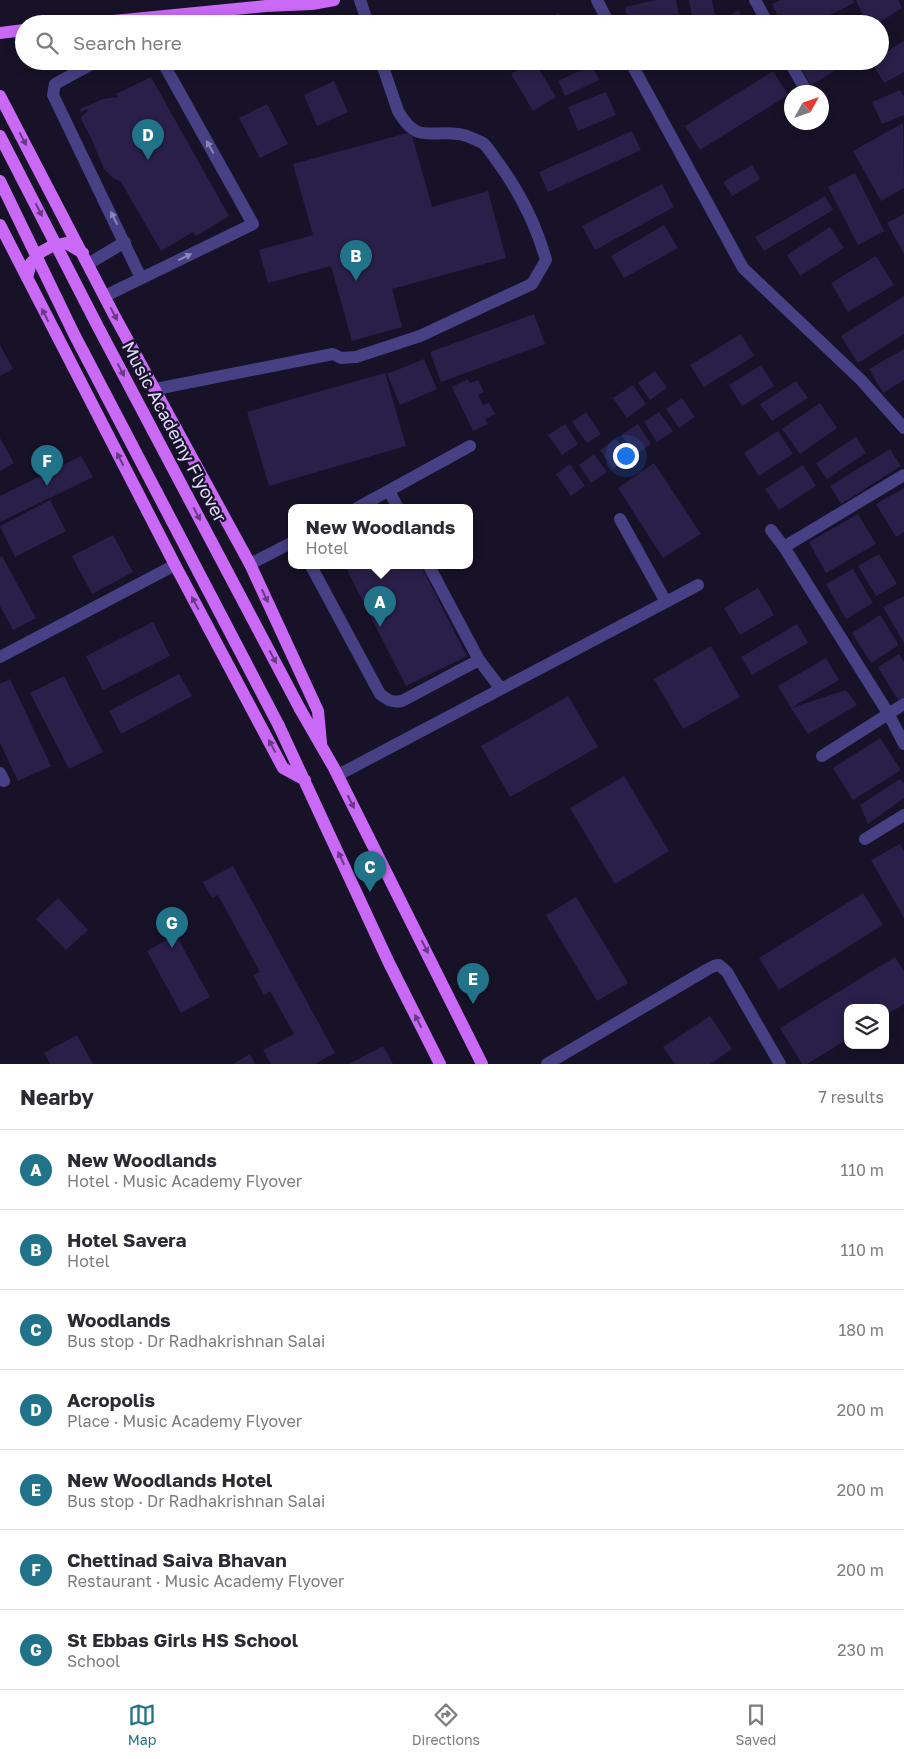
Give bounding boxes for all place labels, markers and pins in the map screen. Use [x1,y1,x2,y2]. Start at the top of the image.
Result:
pin: D [132,119,164,160]
pin: B [340,240,372,281]
pin: F [31,445,63,486]
pin: A [364,586,396,627]
pin: C [354,851,386,892]
pin: G [156,907,188,948]
pin: E [457,963,489,1004]

